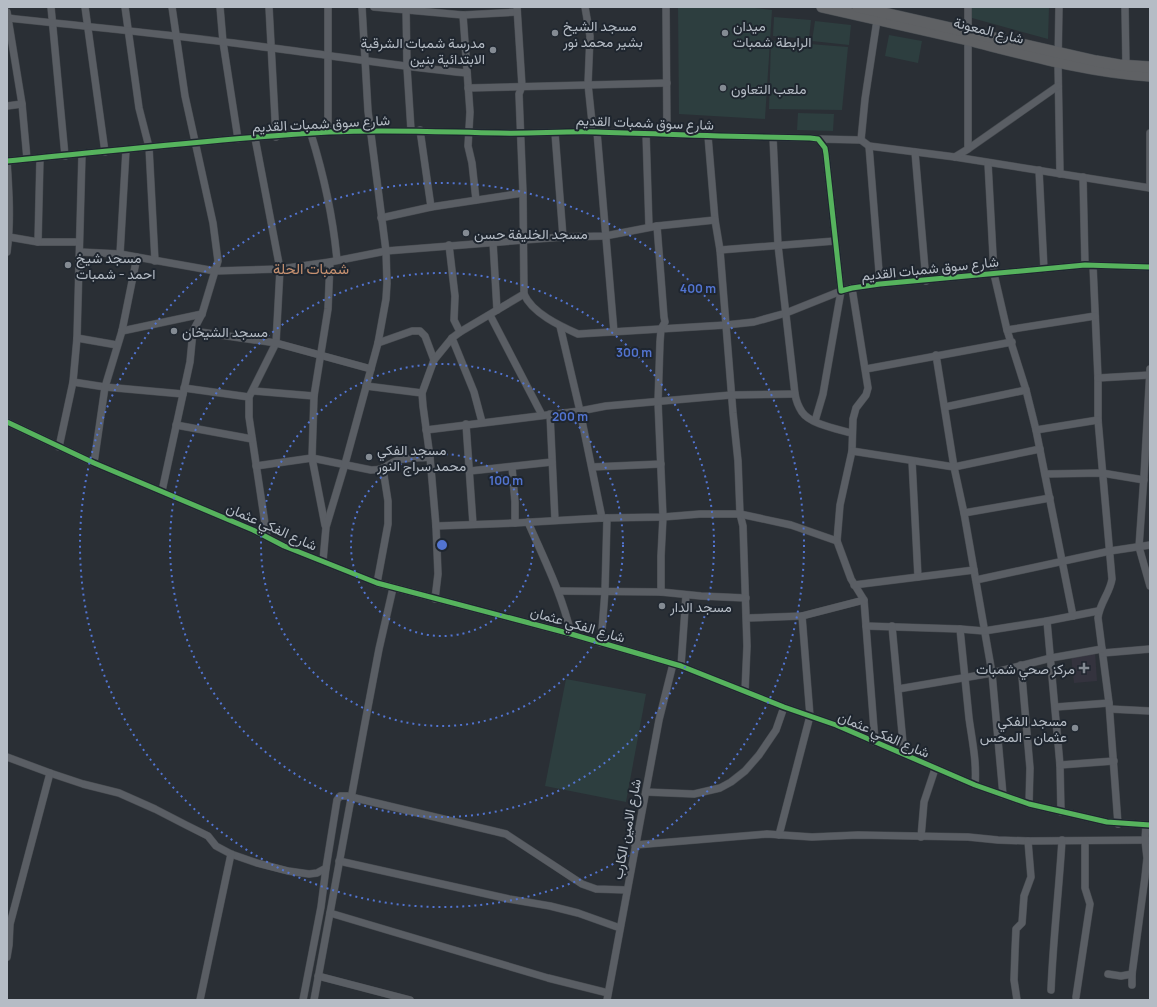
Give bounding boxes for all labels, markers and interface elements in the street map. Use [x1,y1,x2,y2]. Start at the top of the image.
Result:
street label: شارع المعونة [951,12,1026,50]
place label: مسجد الشيخ بشير محمد نور [562,16,643,51]
place label: ميدان الرابطة شمبات [733,16,811,51]
marker: مسجد الشيخ بشير محمد نور [550,28,560,38]
marker: ميدان الرابطة شمبات [720,28,730,38]
place label: مدرسة شمبات الشرقية الابتدائية بنين [360,33,485,68]
marker: مدرسة شمبات الشرقية الابتدائية بنين [488,45,498,55]
place label: ملعب التعاون [731,79,806,98]
marker: ملعب التعاون [718,83,728,93]
street label: شارع سوق شمبات القديم [251,110,391,138]
street label: شارع سوق شمبات القديم [576,110,714,136]
place label: مسجد الخليفة حسن [474,224,588,243]
marker: مسجد الخليفة حسن [461,228,471,238]
place label: مسجد شيخ احمد - شمبات [76,248,155,283]
street label: شارع سوق شمبات القديم [860,251,1000,287]
district label: شمبات الحلة [273,258,349,279]
marker: مسجد شيخ احمد - شمبات [63,260,73,270]
text: 400 m [680,280,716,297]
place label: مسجد الشيخان [182,322,268,341]
marker: مسجد الشيخان [169,326,179,336]
text: 300 m [616,344,652,361]
text: 200 m [552,408,588,425]
place label: مسجد الفكي محمد سراج النور [376,440,466,477]
marker: مسجد الفكي محمد سراج النور [364,452,374,462]
text: 100 m [489,472,523,489]
street label: شارع الفكي عثمان [222,497,321,557]
centre of rings [435,538,449,552]
place label: مسجد الدار [669,597,732,616]
street label: شارع الفكي عثمان [528,601,628,649]
marker: مسجد الدار [657,601,667,611]
place label: مركز صحي شمبات [976,659,1075,681]
marker: مركز صحي شمبات [1078,662,1090,674]
street label: شارع الفكي عثمان [834,706,933,765]
place label: مسجد الفكي عثمان - المحس [980,711,1067,746]
marker: مسجد الفكي عثمان - المحس [1070,723,1080,733]
street label: شارع الامين الكارب [607,777,647,881]

